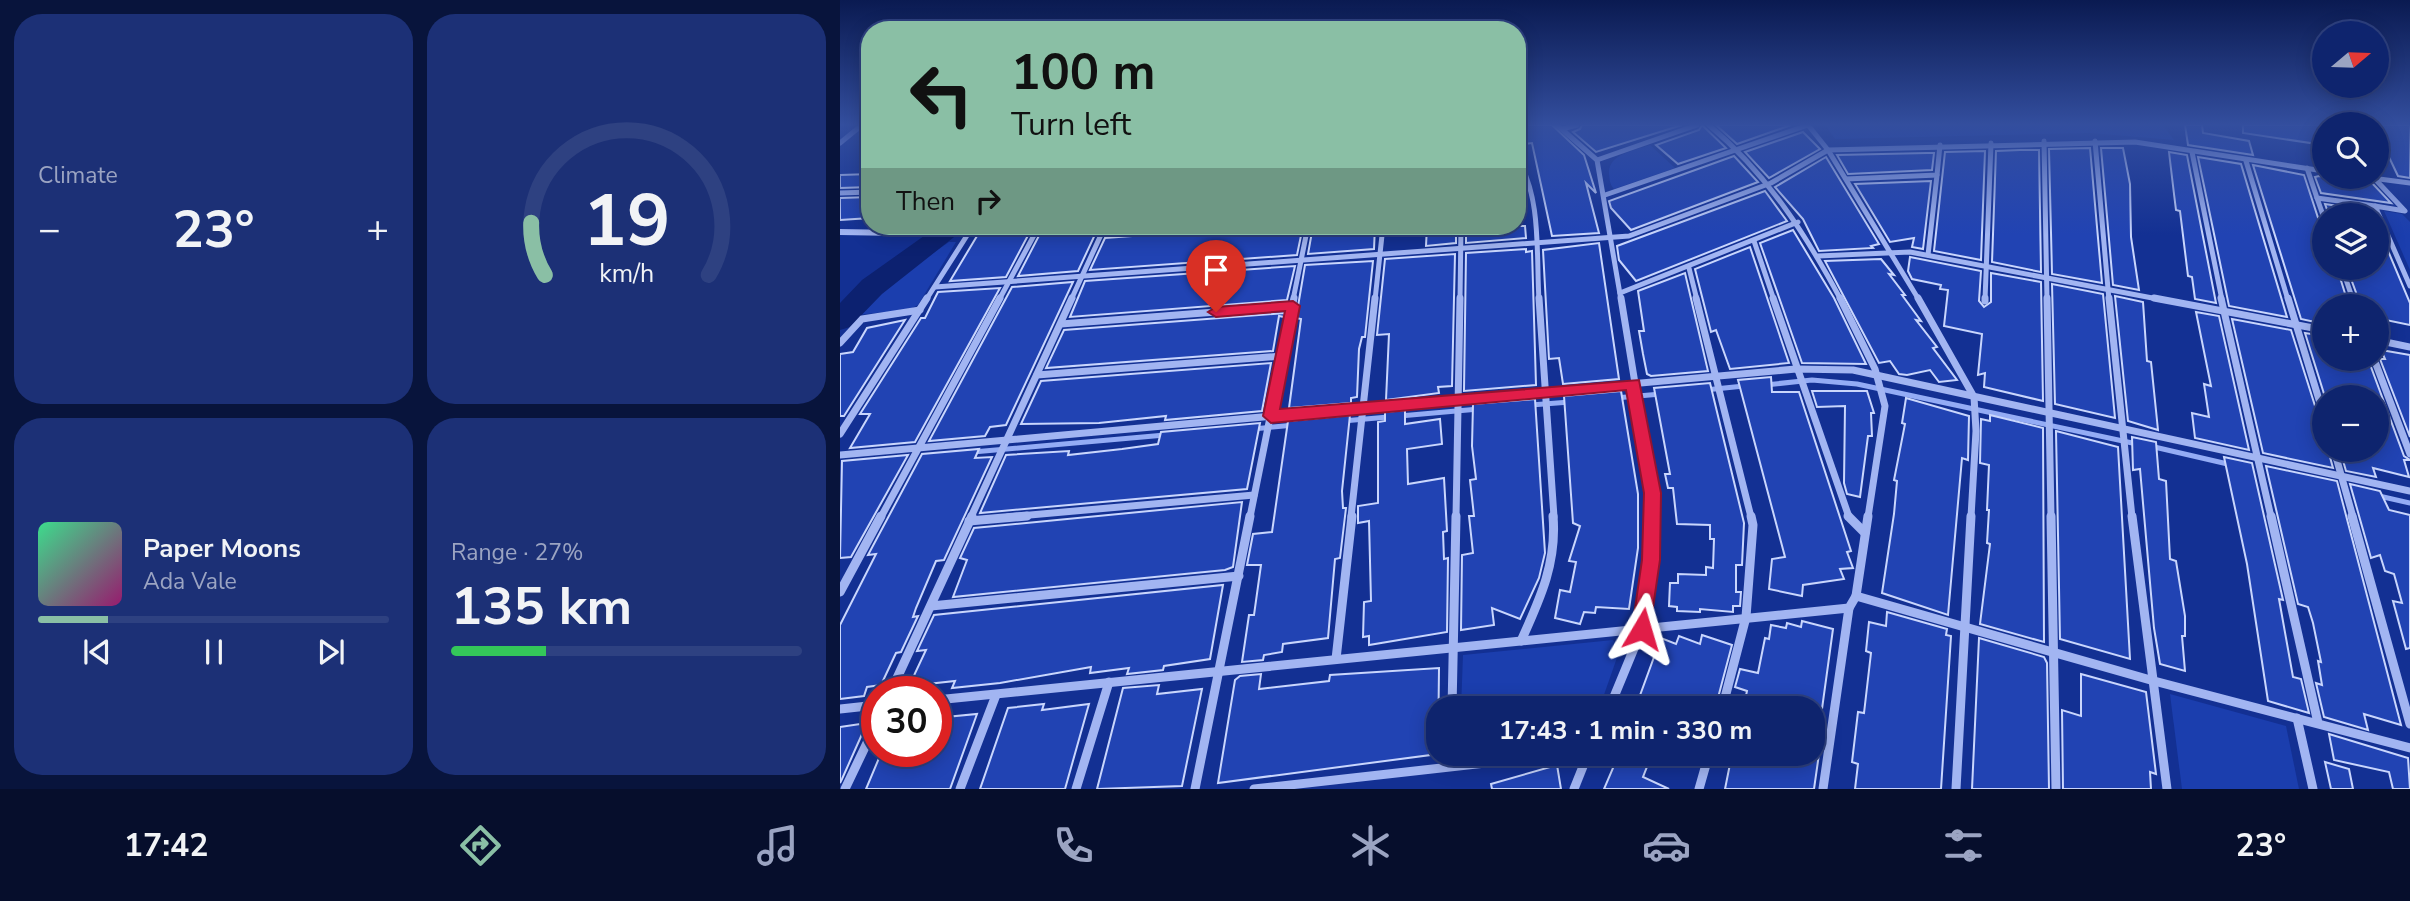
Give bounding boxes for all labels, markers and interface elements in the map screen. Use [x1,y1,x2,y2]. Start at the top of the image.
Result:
north arrow [2312,21,2389,98]
map controls [2312,21,2389,462]
text: 100 m [1011,39,1155,106]
icon: left [896,49,987,140]
text: Turn left [1011,103,1131,146]
button: search [2312,112,2389,189]
text: Climate [38,160,118,191]
text: 19 [583,171,670,271]
icon: right [969,182,1007,220]
text: Then [896,184,955,219]
text: 23° [172,194,255,265]
button: layers [2312,203,2389,280]
text: − [38,204,61,255]
text: + [366,204,389,255]
pin [1186,240,1246,312]
icon: arrive [1197,251,1235,289]
text: km/h [599,257,654,291]
button: + [2312,294,2389,371]
button: − [2312,385,2389,462]
text: Paper Moons [143,531,301,566]
text: Range · 27% [451,537,583,568]
text: Ada Vale [143,566,237,597]
text: 135 km [451,571,632,642]
position arrow [1605,592,1679,666]
icon: previous [78,633,116,671]
icon: pause [195,633,233,671]
icon: next [312,633,350,671]
speed limit sign: 30 [861,676,952,767]
text: 17:43 · 1 min · 330 m [1499,713,1752,748]
icon: directions [456,821,505,870]
icon: music [753,821,802,870]
icon: phone [1049,821,1098,870]
icon: climate [1346,821,1395,870]
icon: car [1642,821,1691,870]
icon: filters [1939,821,1988,870]
text: 17:42 [124,824,209,867]
text: 23° [2236,824,2286,867]

